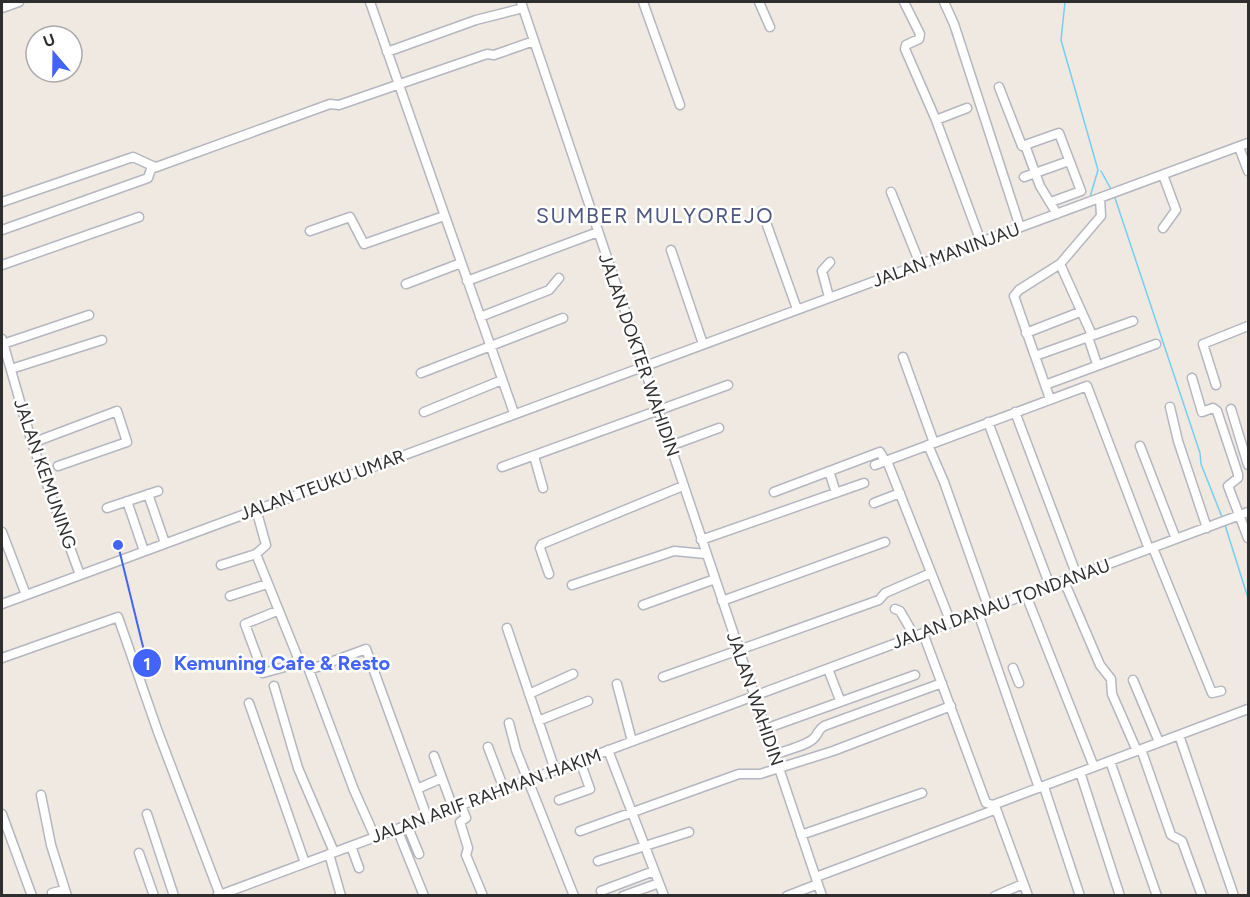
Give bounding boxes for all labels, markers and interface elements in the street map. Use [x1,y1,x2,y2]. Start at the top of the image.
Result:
north arrow [24,24,84,84]
text: U [40,30,58,51]
district label: SUMBER MULYOREJO [536,203,774,228]
street label: JALAN MANINJAU [869,218,1023,292]
street label: JALAN DOKTER WAHIDIN [594,250,684,460]
street label: JALAN KEMUNING [9,396,81,552]
street label: JALAN TEUKU UMAR [236,445,408,525]
street label: JALAN DANAU TONDANAU [889,554,1113,654]
street label: JALAN WAHIDIN [722,629,788,769]
callout: Kemuning Cafe & Resto [132,644,402,682]
text: Kemuning Cafe & Resto [174,651,391,675]
text: 1 [143,653,151,675]
street label: JALAN ARIF RAHMAN HAKIM [368,744,604,848]

